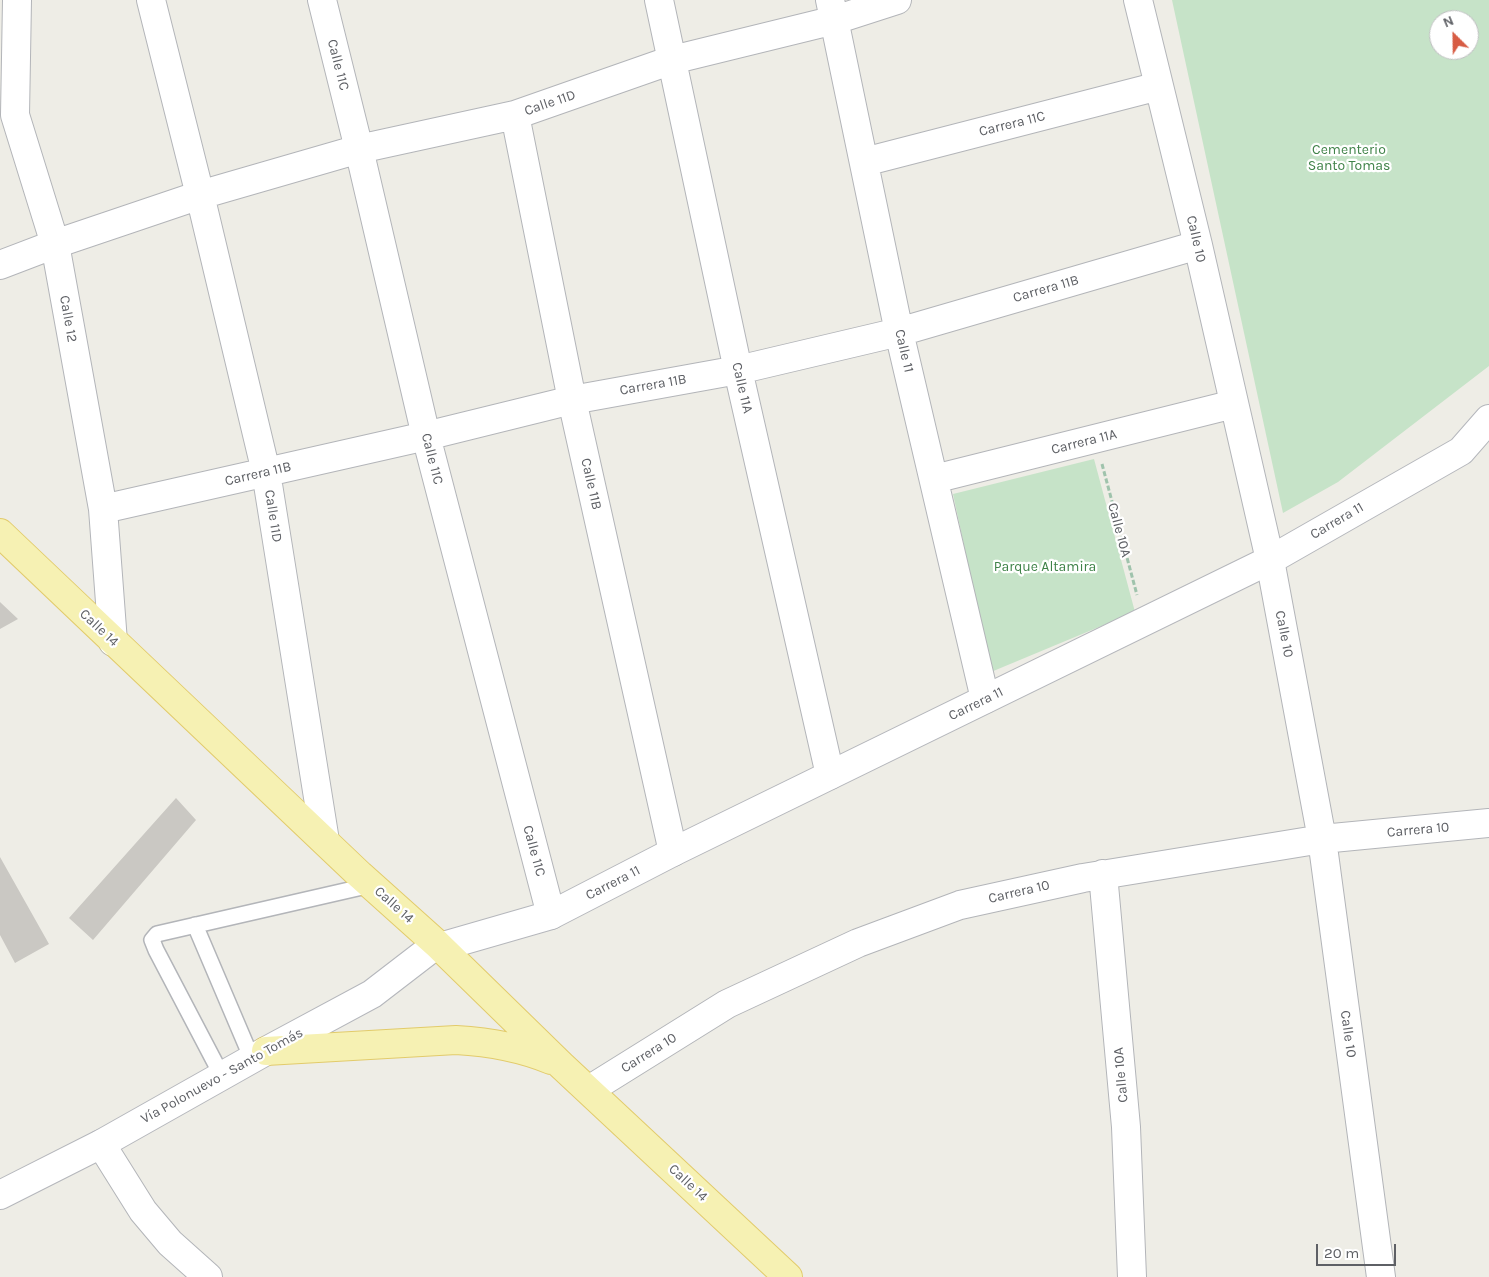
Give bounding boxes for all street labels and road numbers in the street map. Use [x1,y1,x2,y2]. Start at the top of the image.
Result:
street label: Calle 11C [324,38,352,92]
street label: Calle 11D [522,86,578,120]
street label: Carrera 11C [977,108,1047,140]
street label: Calle 10 [1182,214,1210,264]
street label: Carrera 11B [1011,272,1081,306]
street label: Calle 12 [56,294,80,344]
street label: Calle 11 [891,328,917,374]
street label: Calle 11A [728,361,756,415]
street label: Carrera 11B [618,371,688,399]
street label: Carrera 11A [1049,426,1119,458]
street label: Calle 11C [418,432,446,486]
street label: Calle 11B [577,456,605,512]
street label: Carrera 11B [223,458,293,490]
street label: Calle 11D [261,488,285,544]
street label: Carrera 11 [1307,499,1367,543]
street label: Calle 10A [1104,501,1134,559]
street label: Calle 14 [76,606,122,650]
street label: Calle 10 [1271,609,1297,659]
street label: Carrera 11 [946,684,1006,724]
street label: Carrera 10 [1386,819,1450,841]
street label: Calle 11C [519,823,549,879]
street label: Carrera 11 [583,862,643,904]
street label: Carrera 10 [987,877,1051,907]
street label: Calle 14 [371,883,417,927]
street label: Calle 10 [1336,1009,1360,1059]
street label: Vía Polonuevo - Santo Tomás [138,1024,306,1128]
street label: Carrera 10 [618,1029,680,1077]
street label: Calle 10A [1110,1047,1132,1103]
street label: Calle 14 [665,1161,711,1205]

